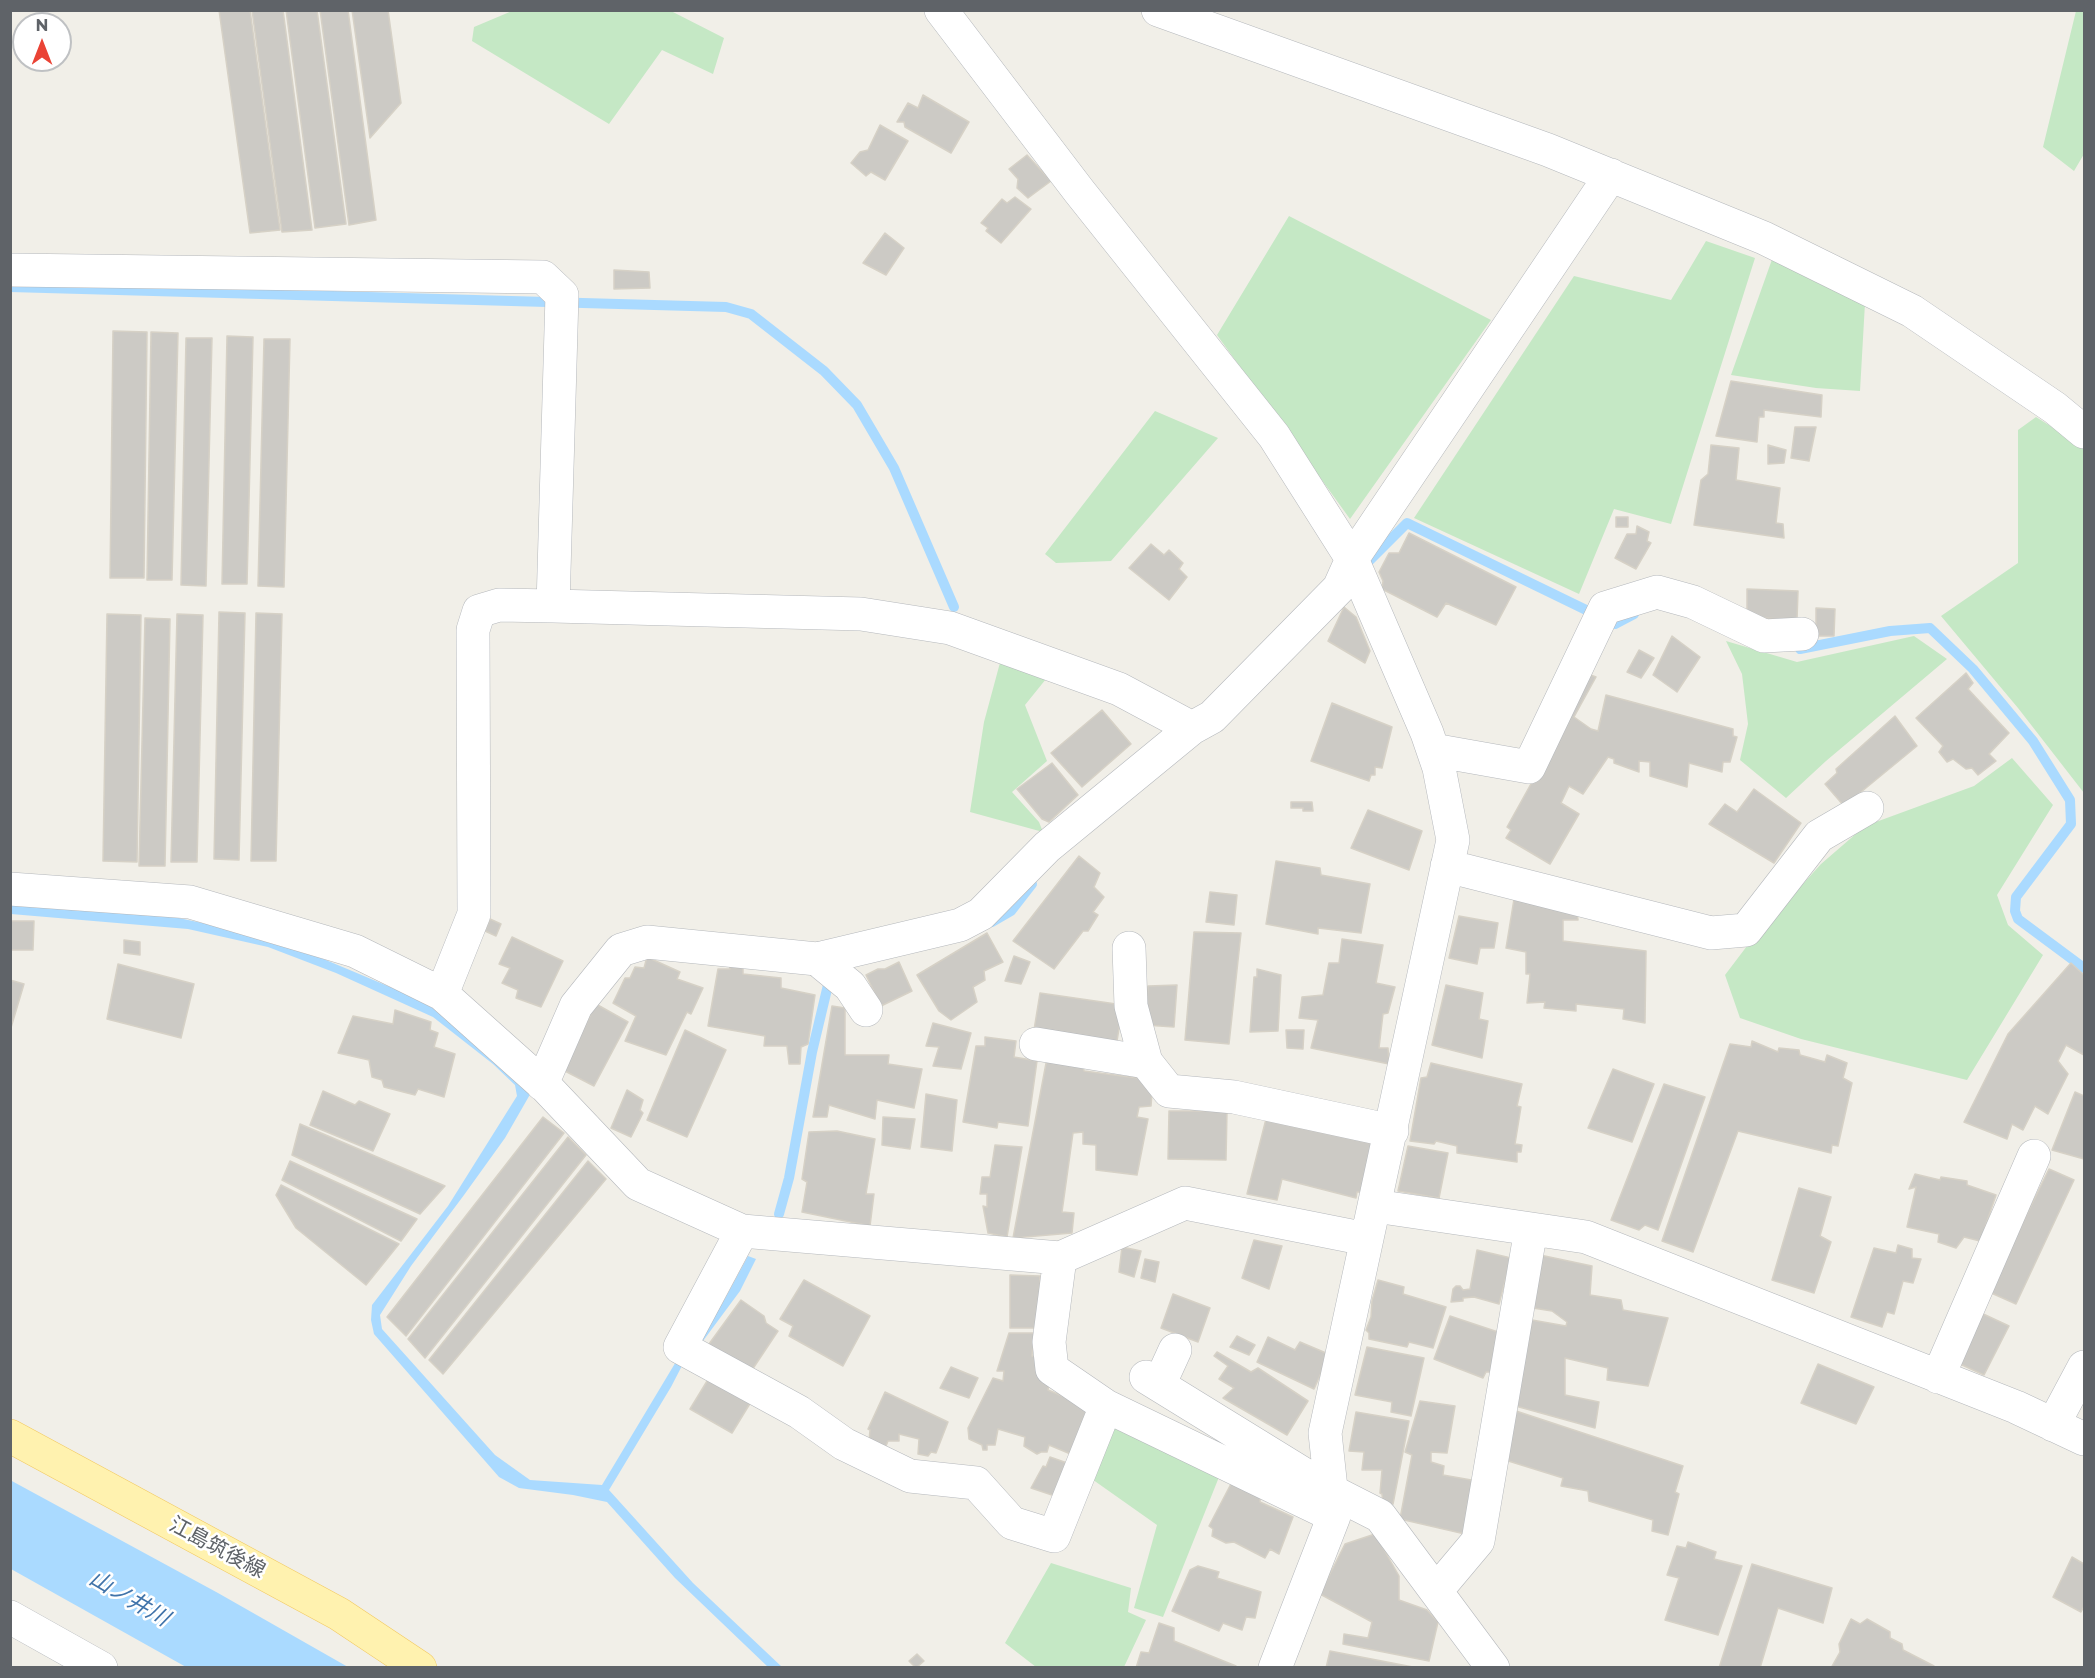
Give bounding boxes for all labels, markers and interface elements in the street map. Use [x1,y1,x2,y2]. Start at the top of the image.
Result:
north arrow [12,12,72,72]
text: N [36,16,48,35]
street label: 江島筑後線 [165,1512,269,1584]
water label: 山ノ井川 [84,1566,174,1632]

